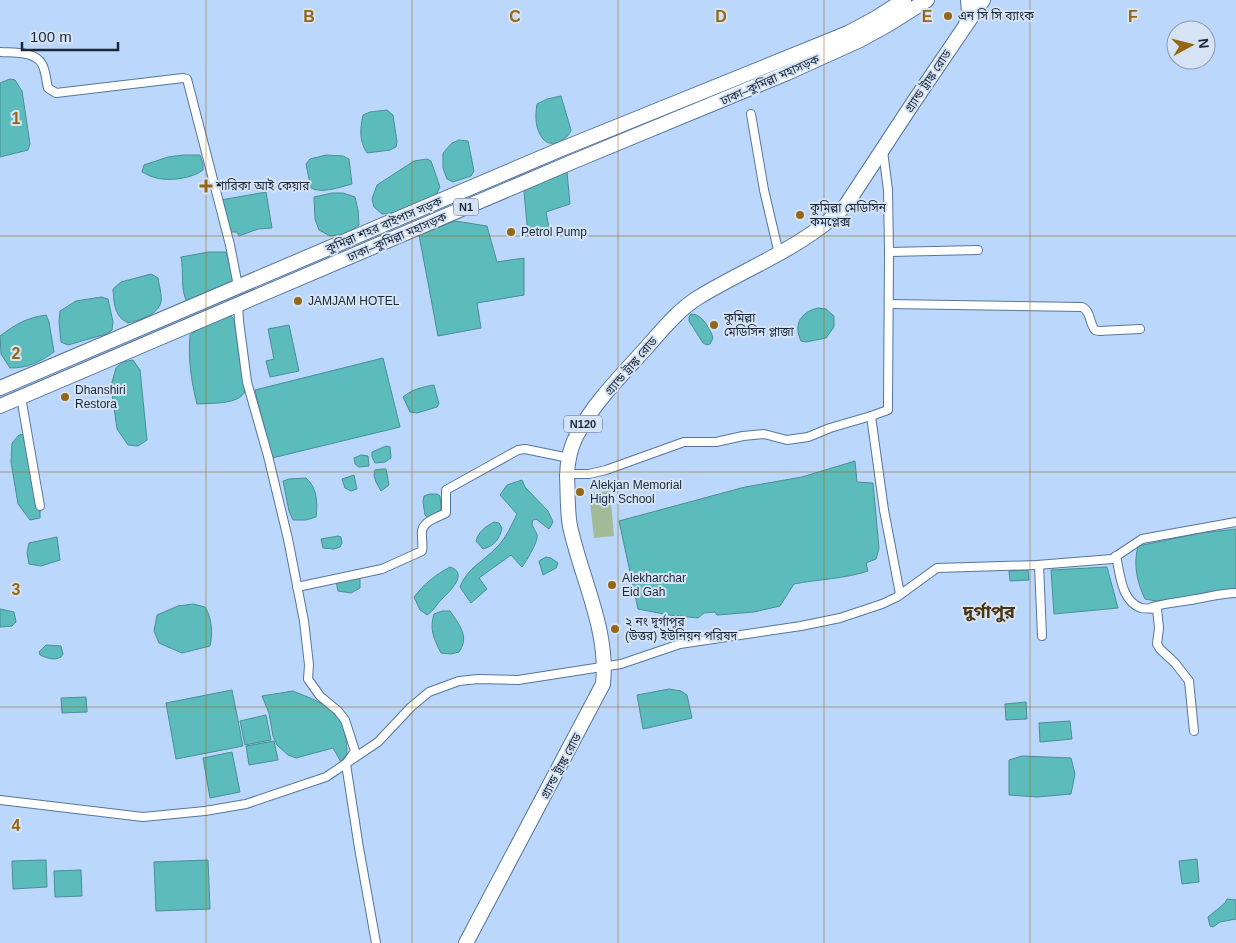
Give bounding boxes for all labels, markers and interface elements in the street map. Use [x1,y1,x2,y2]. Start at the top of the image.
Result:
text: B [303,8,315,25]
text: C [509,8,521,25]
text: D [715,8,727,25]
text: E [922,8,933,25]
place label: এন সি সি ব্যাংক [958,8,1034,23]
text: F [1128,8,1138,25]
marker: এন সি সি ব্যাংক [942,10,954,22]
scale bar [22,20,119,52]
north arrow [1166,20,1216,70]
text: 100 m [30,28,72,45]
text: N [1195,37,1212,49]
street label: গ্র্যান্ড ট্রাঙ্ক রোড [901,46,954,115]
street label: ঢাকা–কুমিল্লা মহাসড়ক [717,51,822,109]
text: 1 [12,110,21,127]
place label: শারিকা আই কেয়ার [215,178,310,193]
marker: শারিকা আই কেয়ার [200,180,212,192]
street label: কুমিল্লা শহর বাইপাস সড়ক [322,193,445,257]
road number: N1 [454,198,478,216]
place label: কুমিল্লা মেডিসিন কমপ্লেক্স [809,200,887,229]
street label: ঢাকা–কুমিল্লা মহাসড়ক [344,209,450,266]
marker: কুমিল্লা মেডিসিন কমপ্লেক্স [794,209,806,221]
place label: Petrol Pump [521,225,587,239]
marker: Petrol Pump [505,226,517,238]
place label: JAMJAM HOTEL [308,294,400,308]
marker: JAMJAM HOTEL [292,295,304,307]
place label: কুমিল্লা মেডিসিন প্লাজা [723,310,795,339]
marker: কুমিল্লা মেডিসিন প্লাজা [708,319,720,331]
street label: গ্র্যান্ড ট্রাঙ্ক রোড [601,333,660,398]
text: 2 [12,345,21,362]
place label: Dhanshiri Restora [75,383,126,411]
marker: Dhanshiri Restora [59,391,71,403]
road number: N120 [564,416,602,432]
place label: Alekjan Memorial High School [590,478,682,506]
marker: Alekjan Memorial High School [574,486,586,498]
place label: Alekharchar Eid Gah [622,571,686,599]
marker: Alekharchar Eid Gah [606,579,618,591]
text: 3 [12,581,21,598]
district label: দুর্গাপুর [962,602,1016,623]
place label: ২ নং দূর্গাপুর (উত্তর) ইউনিয়ন পরিষদ [625,614,737,643]
marker: ২ নং দূর্গাপুর (উত্তর) ইউনিয়ন পরিষদ [609,623,621,635]
street label: গ্র্যান্ড ট্রাঙ্ক রোড [537,730,584,801]
text: 4 [12,817,21,834]

